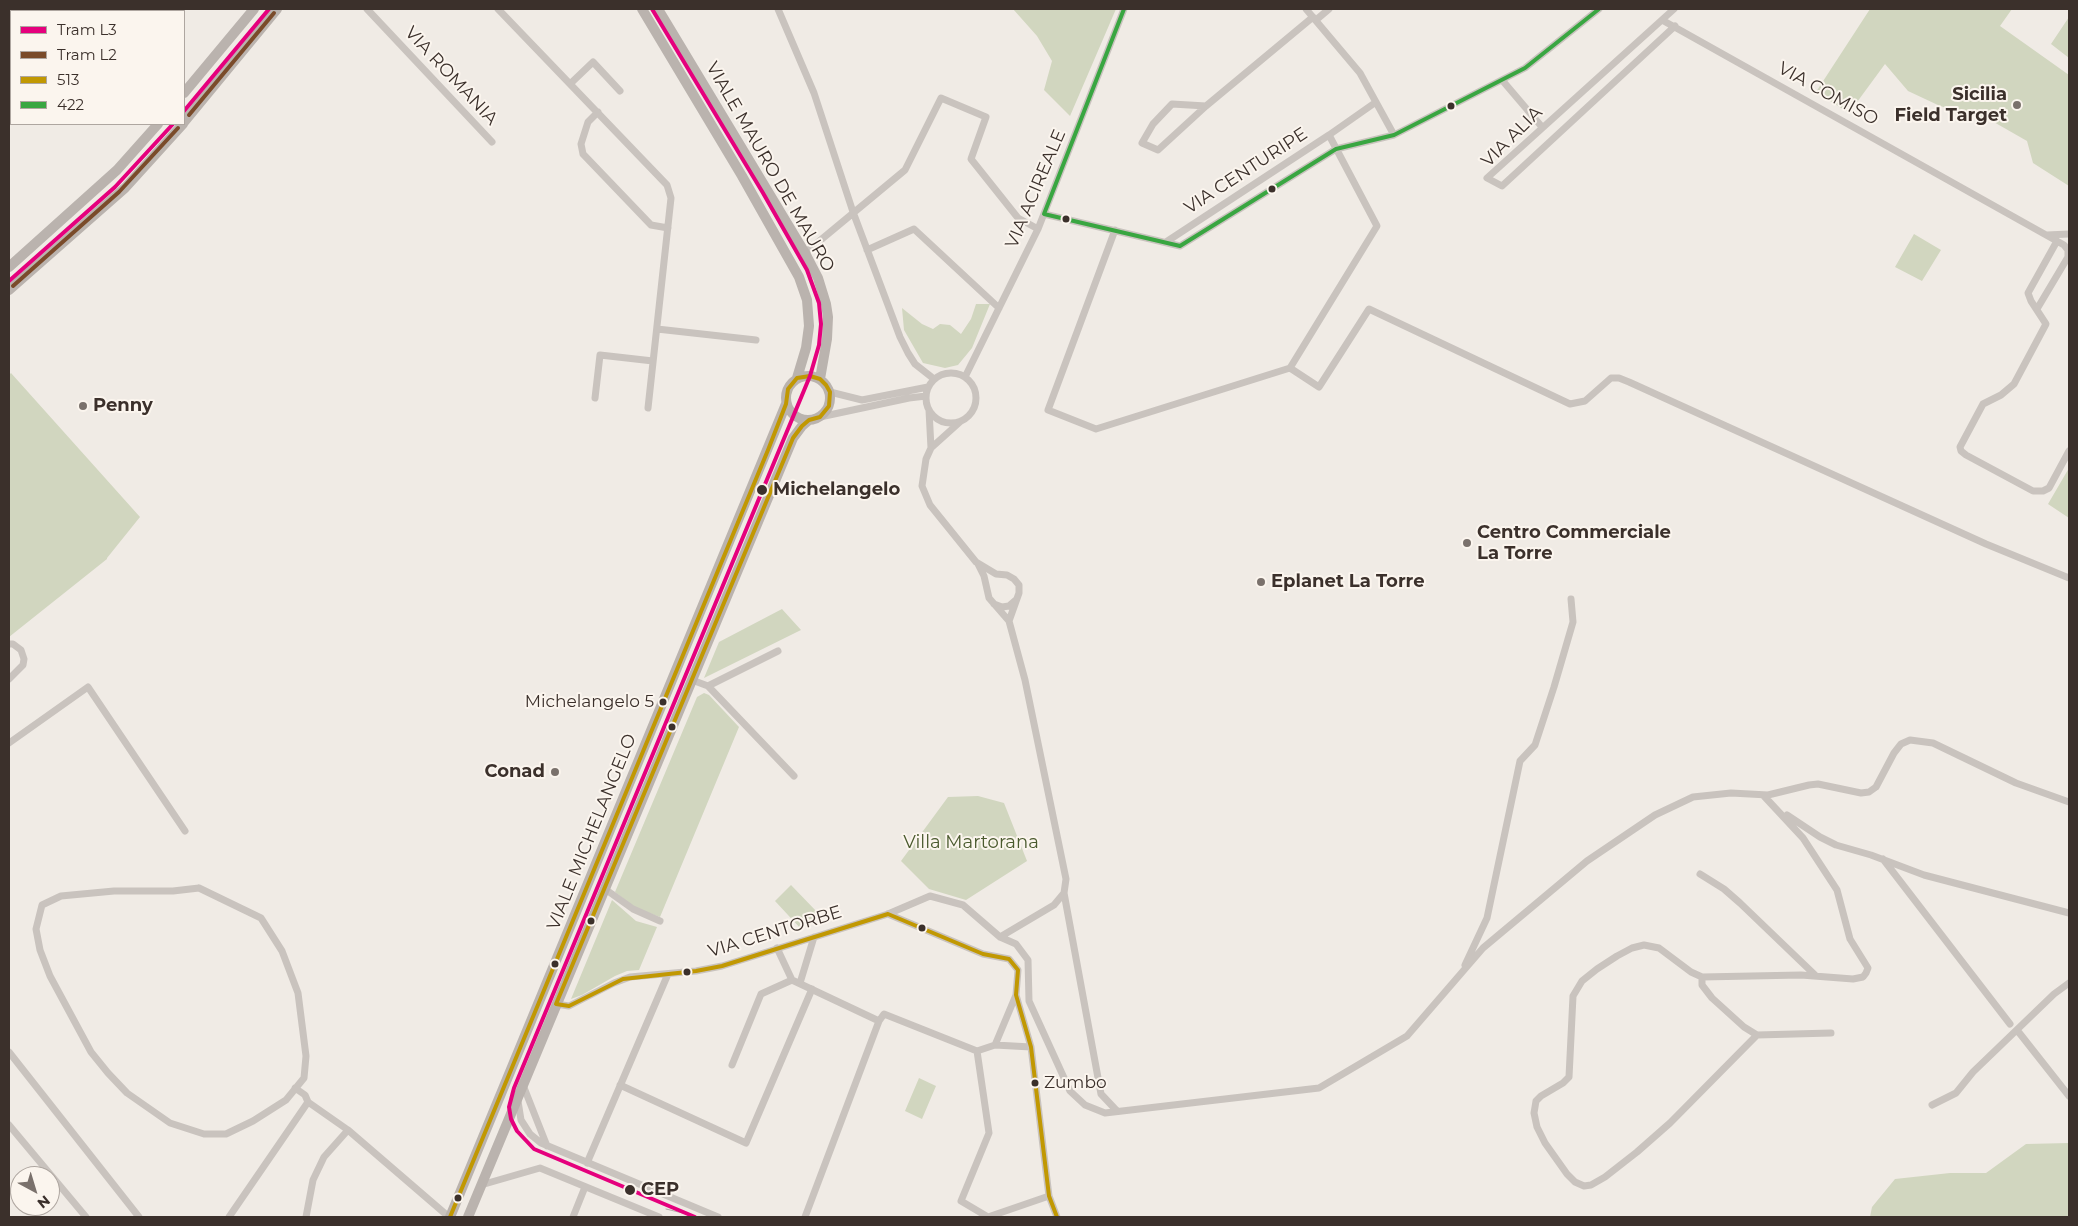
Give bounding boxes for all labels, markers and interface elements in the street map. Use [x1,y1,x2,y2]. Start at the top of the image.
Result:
legend [10,10,185,125]
text: Tram L3 [57,20,117,39]
street label: VIA ROMANIA [400,22,502,130]
text: Tram L2 [57,45,117,64]
street label: VIALE MAURO DE MAURO [701,58,839,276]
street label: VIA COMISO [1774,58,1882,130]
text: 513 [57,70,79,89]
place label: Sicilia Field Target [1895,84,2007,126]
text: 422 [57,95,84,114]
marker: Sicilia Field Target [2011,99,2023,111]
unlabelled marker [1446,101,1456,111]
street label: VIA ALIA [1477,102,1547,172]
street label: VIA CENTURIPE [1180,123,1312,219]
street label: VIA ACIREALE [1001,126,1071,252]
unlabelled marker [1267,184,1277,194]
unlabelled marker [1061,214,1071,224]
place label: Penny [93,395,153,417]
marker: Penny [77,400,89,412]
place label: Michelangelo [773,479,900,501]
marker: Michelangelo [755,483,769,497]
place label: Centro Commerciale La Torre [1477,522,1671,564]
marker: Centro Commerciale La Torre [1461,537,1473,549]
place label: Eplanet La Torre [1271,571,1425,593]
marker: Eplanet La Torre [1255,576,1267,588]
place label: Michelangelo 5 [525,692,654,712]
marker: Michelangelo 5 [658,697,668,707]
unlabelled marker [667,722,677,732]
street label: VIALE MICHELANGELO [543,731,641,933]
place label: Conad [484,761,545,783]
marker: Conad [549,766,561,778]
park label: Villa Martorana [903,832,1039,854]
street label: VIA CENTORBE [706,901,844,963]
unlabelled marker [586,916,596,926]
unlabelled marker [917,923,927,933]
unlabelled marker [550,959,560,969]
unlabelled marker [682,967,692,977]
place label: Zumbo [1044,1073,1107,1093]
marker: Zumbo [1030,1078,1040,1088]
north arrow [10,1166,60,1216]
place label: CEP [641,1179,679,1201]
marker: CEP [623,1183,637,1197]
text: N [34,1191,54,1212]
unlabelled marker [453,1193,463,1203]

